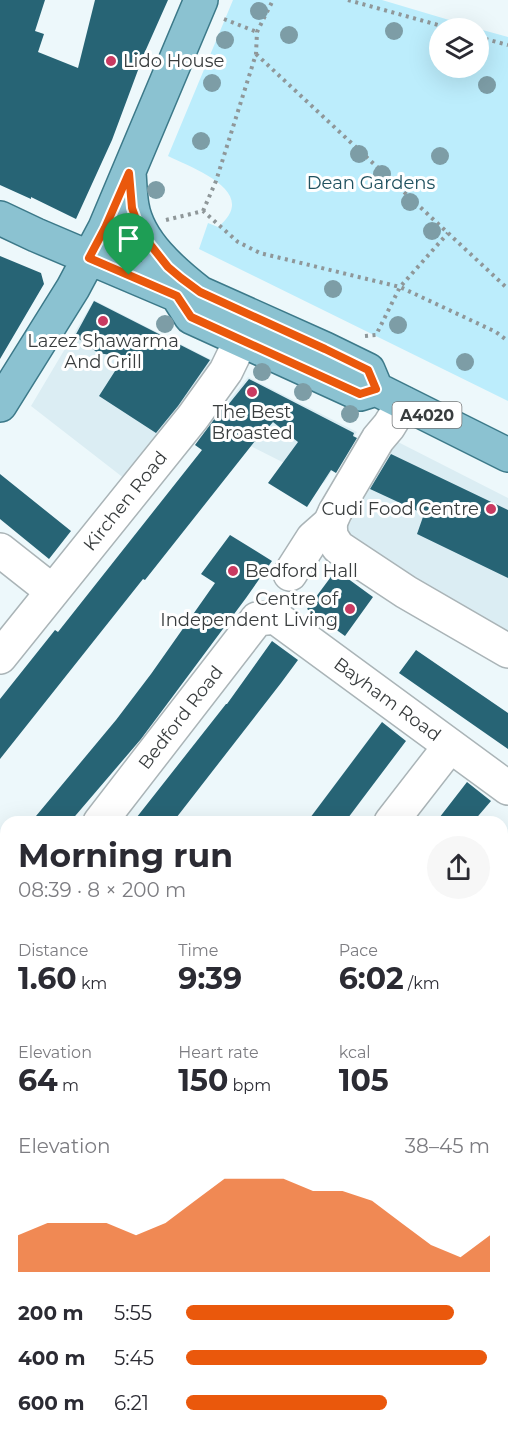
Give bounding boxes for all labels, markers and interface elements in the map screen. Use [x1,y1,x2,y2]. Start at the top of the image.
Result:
map controls [429,18,489,78]
button: layers [429,18,489,78]
place label: Lido House [123,50,224,72]
marker: Lido House [104,54,118,68]
park label: Dean Gardens [307,172,435,194]
pin [103,213,154,275]
icon: arrive [112,222,145,255]
marker: Lazez Shawarma And Grill [96,314,110,328]
place label: Lazez Shawarma And Grill [27,330,179,373]
marker: The Best Broasted [245,385,259,399]
place label: The Best Broasted [211,401,293,444]
road number: A4020 [392,402,462,428]
street label: Kirchen Road [79,447,172,555]
place label: Cudi Food Centre [322,498,479,520]
marker: Cudi Food Centre [484,502,498,516]
place label: Bedford Hall [245,560,358,582]
marker: Bedford Hall [226,564,240,578]
place label: Centre of Independent Living [160,588,339,631]
marker: Centre of Independent Living [343,602,357,616]
street label: Bayham Road [329,653,445,746]
street label: Bedford Road [134,661,228,774]
text: Morning run [18,835,233,875]
button: share [427,836,490,899]
text: 08:39 · 8 × 200 m [18,878,186,902]
text: Distance [18,941,88,960]
text: Time [178,941,218,960]
text: Pace [339,941,378,960]
text: 1.60 [18,960,77,997]
text: 9:39 [178,960,242,997]
text: 6:02 [339,960,404,997]
text: km [77,974,107,993]
text: /km [404,974,440,993]
text: Elevation [18,1043,92,1062]
text: Heart rate [178,1043,259,1062]
text: kcal [339,1043,371,1062]
text: 64 [18,1062,58,1099]
text: 150 [178,1062,228,1099]
text: 105 [339,1062,389,1099]
text: m [58,1076,79,1095]
text: bpm [228,1076,271,1095]
text: Elevation [18,1134,110,1158]
text: 38–45 m [405,1134,490,1158]
text: 200 m [18,1301,84,1325]
text: 5:55 [114,1301,152,1325]
text: 400 m [18,1346,86,1370]
text: 5:45 [114,1346,154,1370]
text: 600 m [18,1391,85,1415]
text: 6:21 [114,1391,149,1415]

